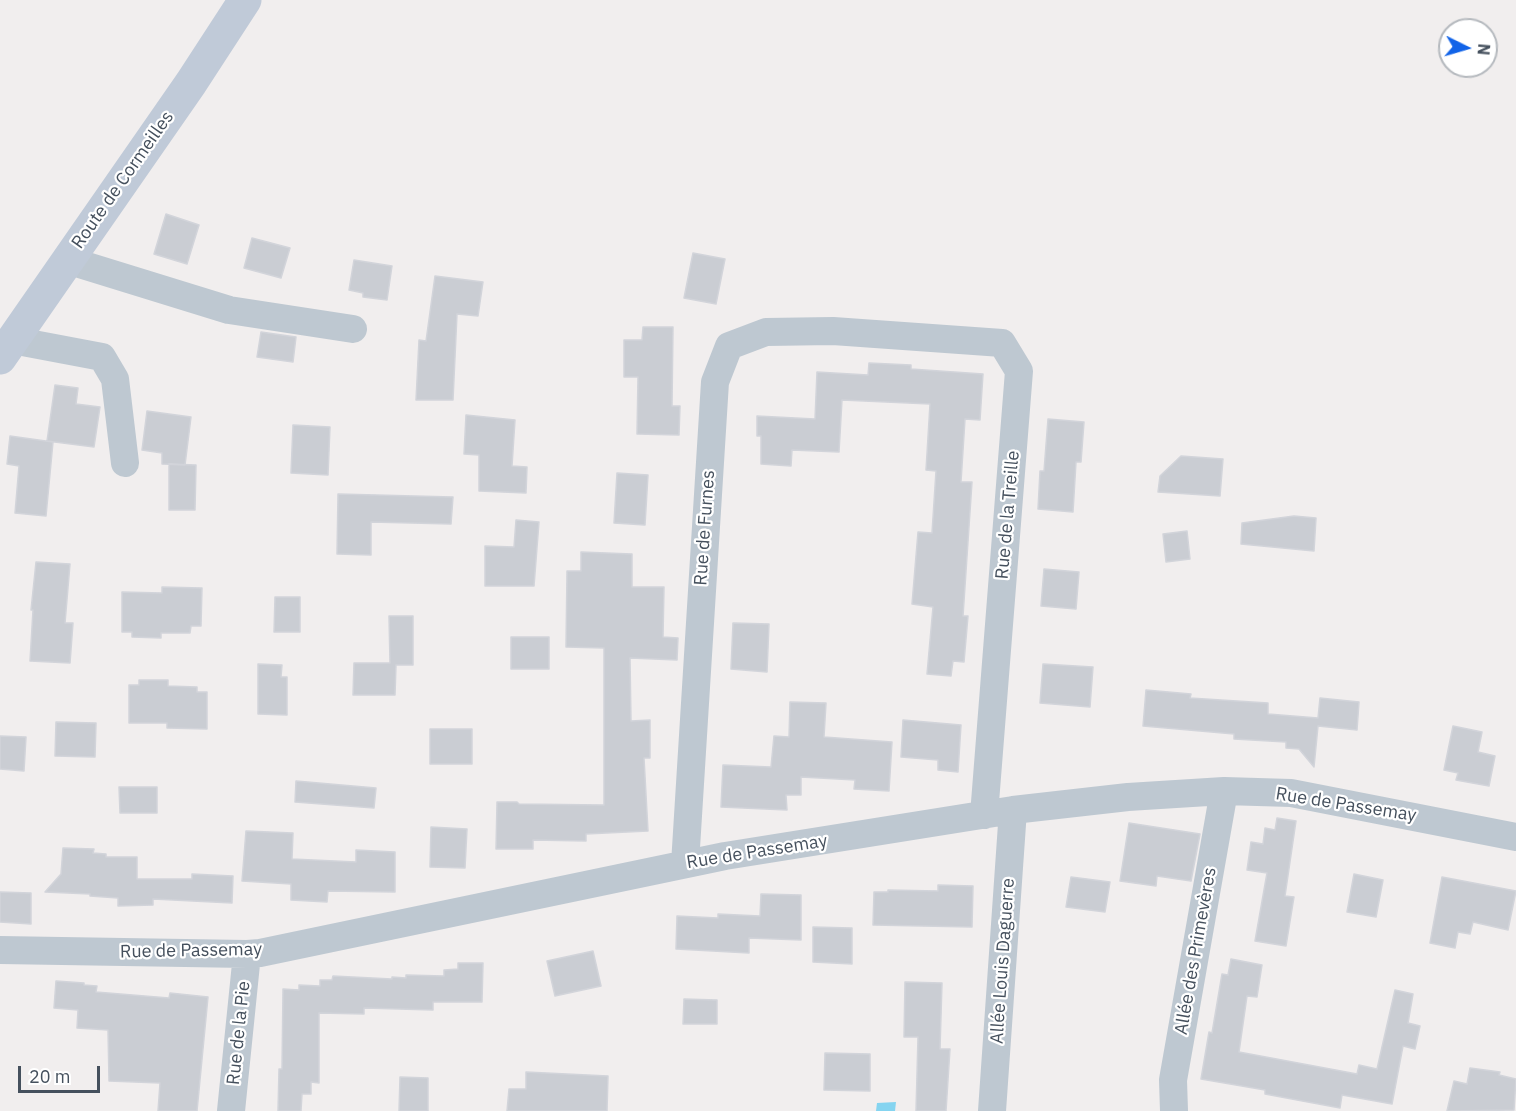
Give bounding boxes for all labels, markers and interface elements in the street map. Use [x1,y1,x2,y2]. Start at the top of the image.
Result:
north arrow [1438,18,1498,78]
text: N [1473,43,1494,56]
street label: Route de Cormeilles [67,107,179,253]
street label: Rue de la Treille [992,450,1024,580]
street label: Rue de Furnes [690,470,720,586]
street label: Rue de Passemay [1274,783,1418,827]
street label: Rue de Passemay [685,830,829,874]
street label: Allée des Primevères [1171,866,1221,1036]
street label: Allée Louis Daguerre [986,877,1020,1045]
street label: Rue de Passemay [120,939,262,963]
street label: Rue de la Pie [223,980,255,1086]
scale bar [21,1054,104,1092]
text: 20 m [29,1065,71,1088]

